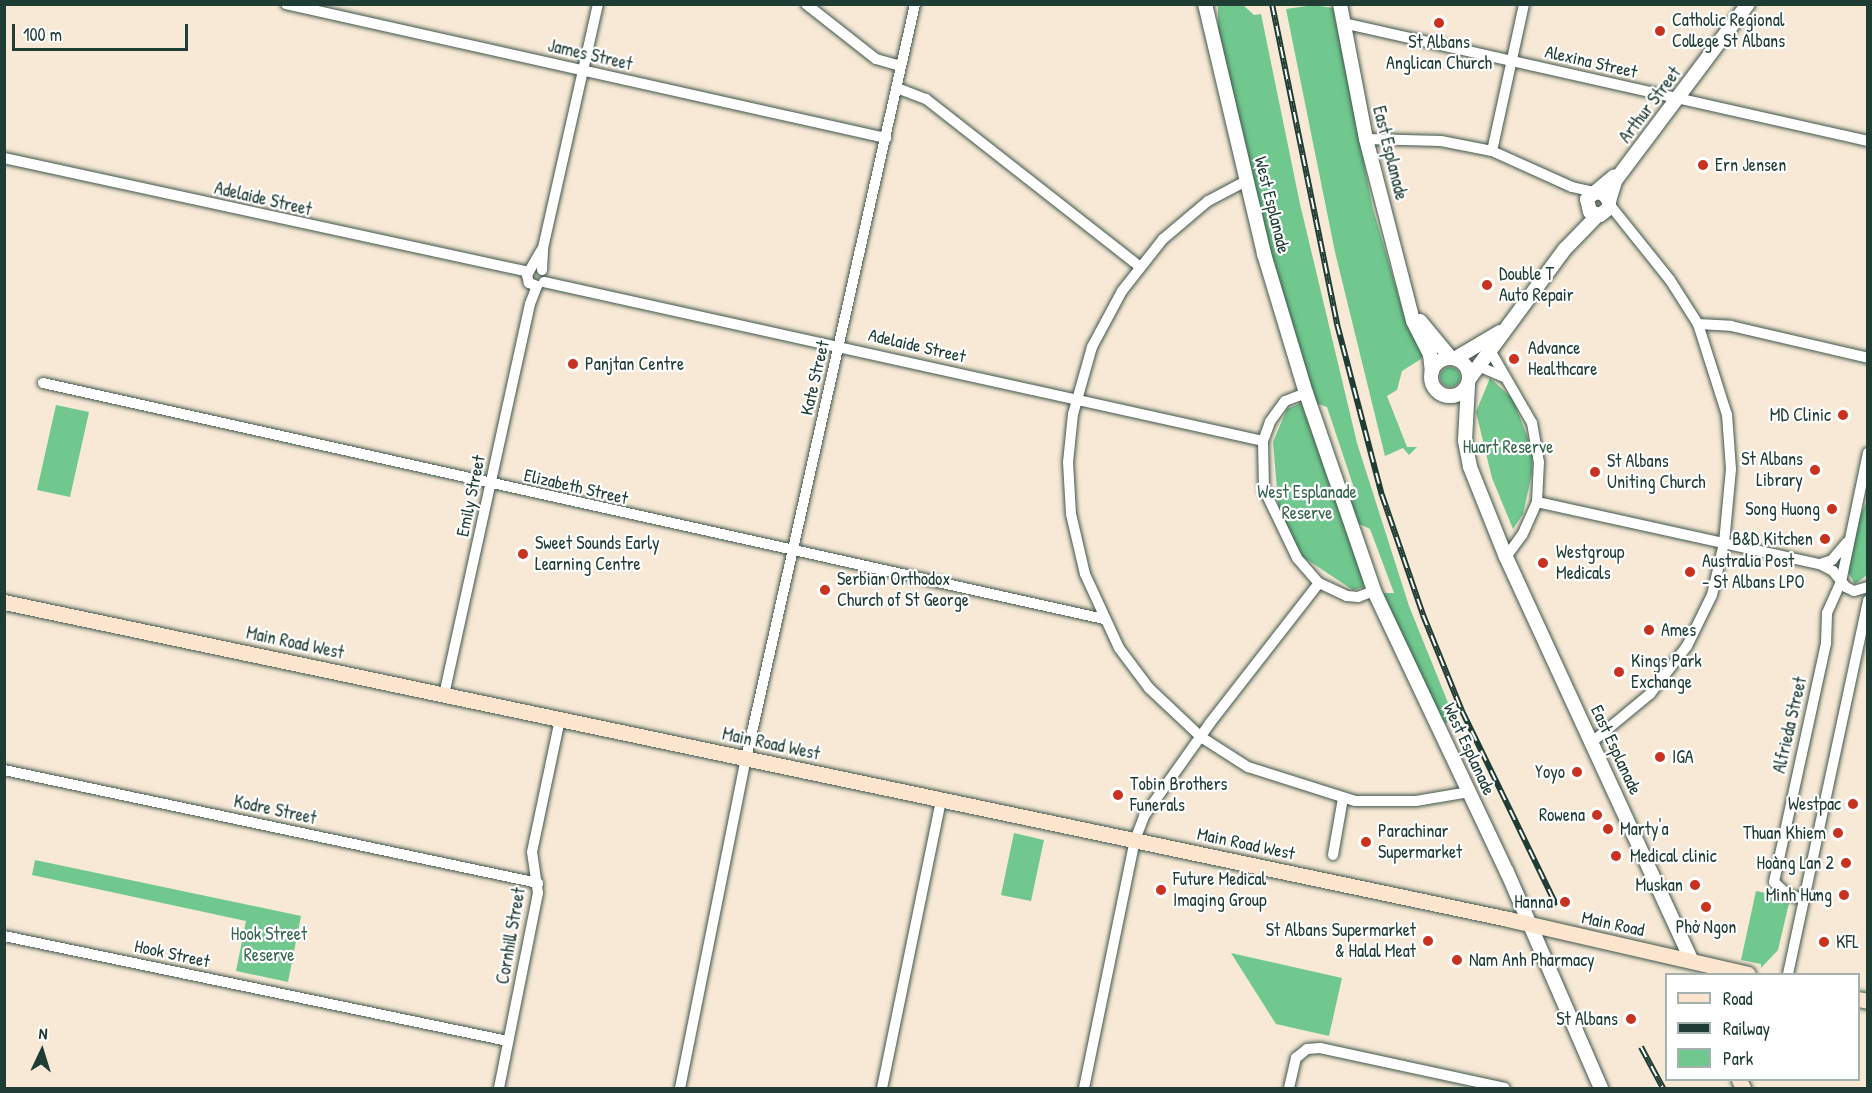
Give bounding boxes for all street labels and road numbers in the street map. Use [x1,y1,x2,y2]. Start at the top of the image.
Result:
street label: James Street [546,35,634,75]
street label: Alexina Street [1543,41,1639,83]
street label: Arthur Street [1614,63,1686,147]
street label: East Esplanade [1368,104,1412,202]
street label: West Esplanade [1250,154,1294,256]
street label: Adelaide Street [212,177,314,221]
street label: Adelaide Street [866,324,968,368]
street label: Kate Street [796,339,834,417]
street label: Emily Street [452,453,490,539]
street label: Elizabeth Street [522,465,630,509]
street label: Main Road West [244,622,346,664]
street label: Alfrieda Street [1768,675,1812,775]
street label: West Esplanade [1438,699,1500,799]
street label: East Esplanade [1586,702,1646,798]
street label: Main Road West [720,723,822,765]
street label: Kodre Street [232,791,318,829]
street label: Main Road West [1195,823,1297,865]
street label: Cornhill Street [492,886,530,986]
street label: Main Road [1580,907,1646,941]
street label: Hook Street [132,935,212,973]

